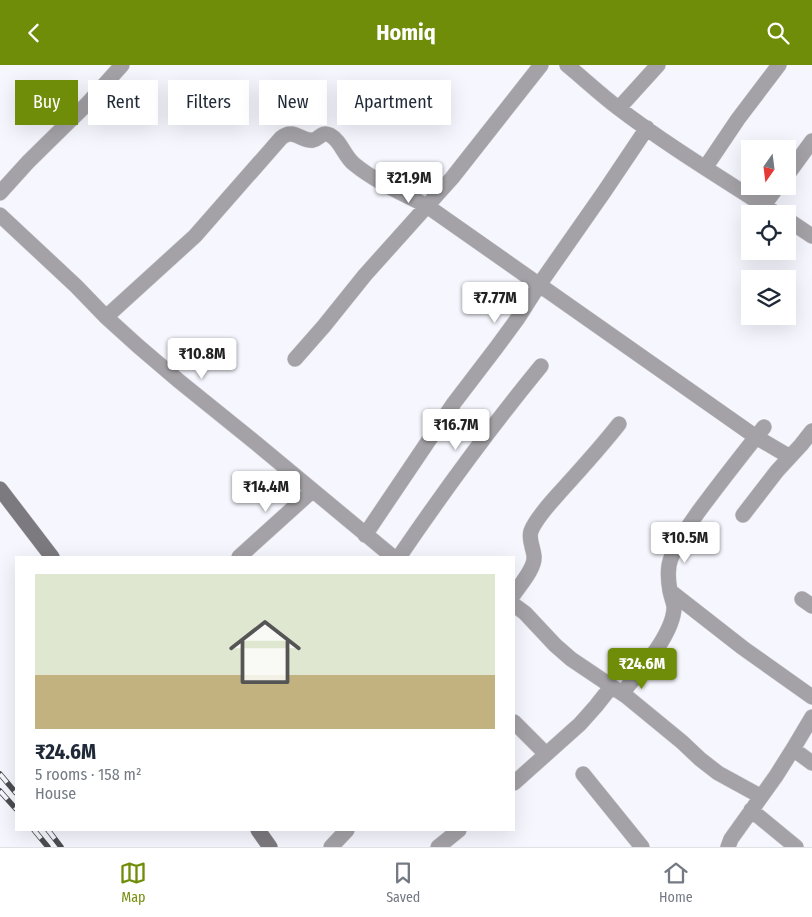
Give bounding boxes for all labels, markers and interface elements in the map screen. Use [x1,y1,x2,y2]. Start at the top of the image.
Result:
icon: back [20,19,48,47]
text: Homiq [376,19,436,46]
icon: search [764,19,792,47]
chip: Buy [15,80,78,125]
chip: Rent [88,80,158,125]
chip: Filters [168,80,249,125]
chip: New [259,80,327,125]
chip: Apartment [337,80,451,125]
north arrow [741,140,796,195]
map controls [741,140,796,325]
pin: ₹21.9M [368,161,450,204]
text: ₹21.9M [387,168,431,187]
button: locate [741,205,796,260]
button: layers [741,270,796,325]
pin: ₹7.77M [454,281,536,324]
text: ₹7.77M [473,288,517,307]
pin: ₹10.8M [161,337,243,380]
text: ₹10.8M [179,344,225,363]
pin: ₹16.7M [415,409,497,451]
text: ₹16.7M [434,415,478,434]
pin: ₹14.4M [225,471,307,513]
text: ₹14.4M [243,477,289,496]
pin: ₹10.5M [644,521,726,564]
text: ₹10.5M [662,528,708,547]
icon: home [220,607,310,697]
pin: ₹24.6M [601,647,683,690]
text: ₹24.6M [619,654,665,673]
text: ₹24.6M [35,739,96,765]
text: 5 rooms · 158 m² [35,765,141,784]
text: House [35,784,76,803]
tab: Map [119,859,147,906]
tab: Saved [386,859,420,906]
tab: Home [659,859,693,906]

